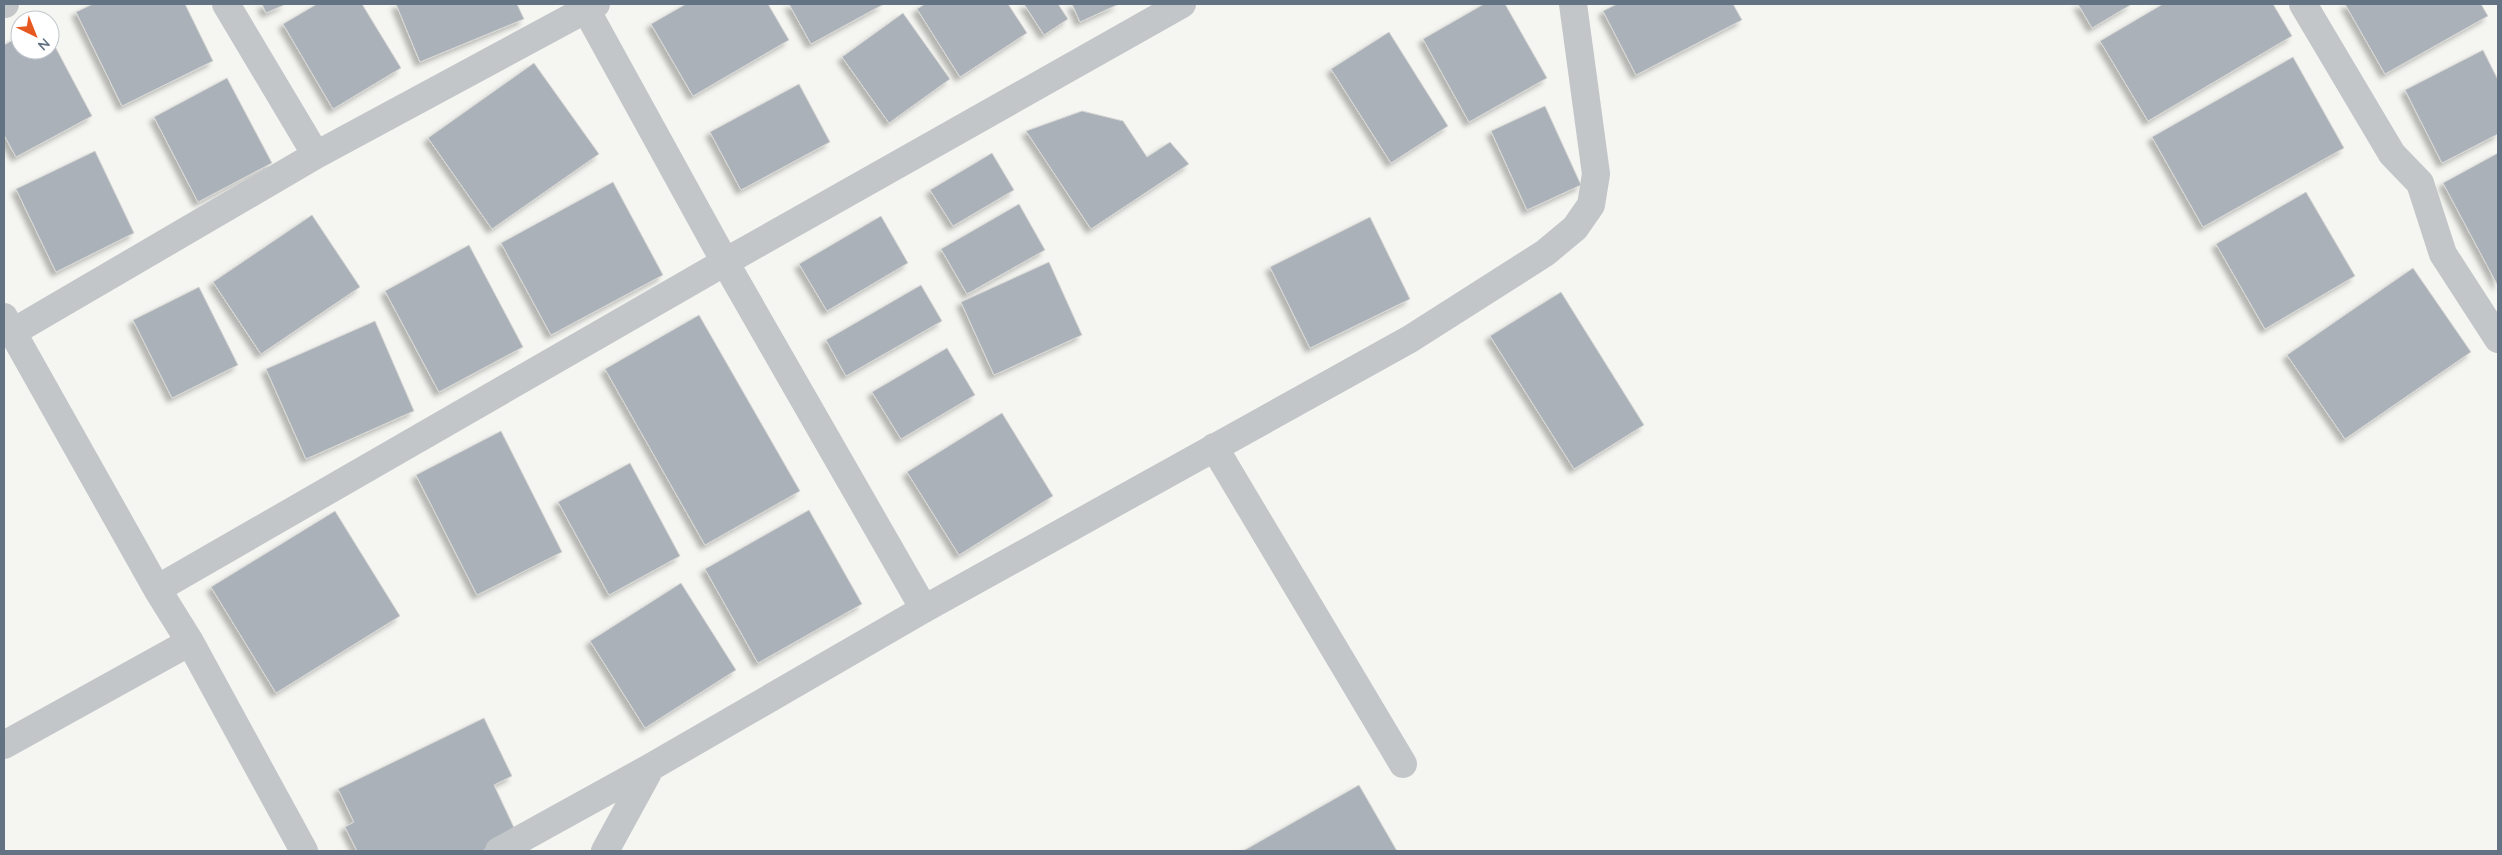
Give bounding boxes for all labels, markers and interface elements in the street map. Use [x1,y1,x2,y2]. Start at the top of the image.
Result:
north arrow [10,10,60,60]
text: N [34,34,54,55]

